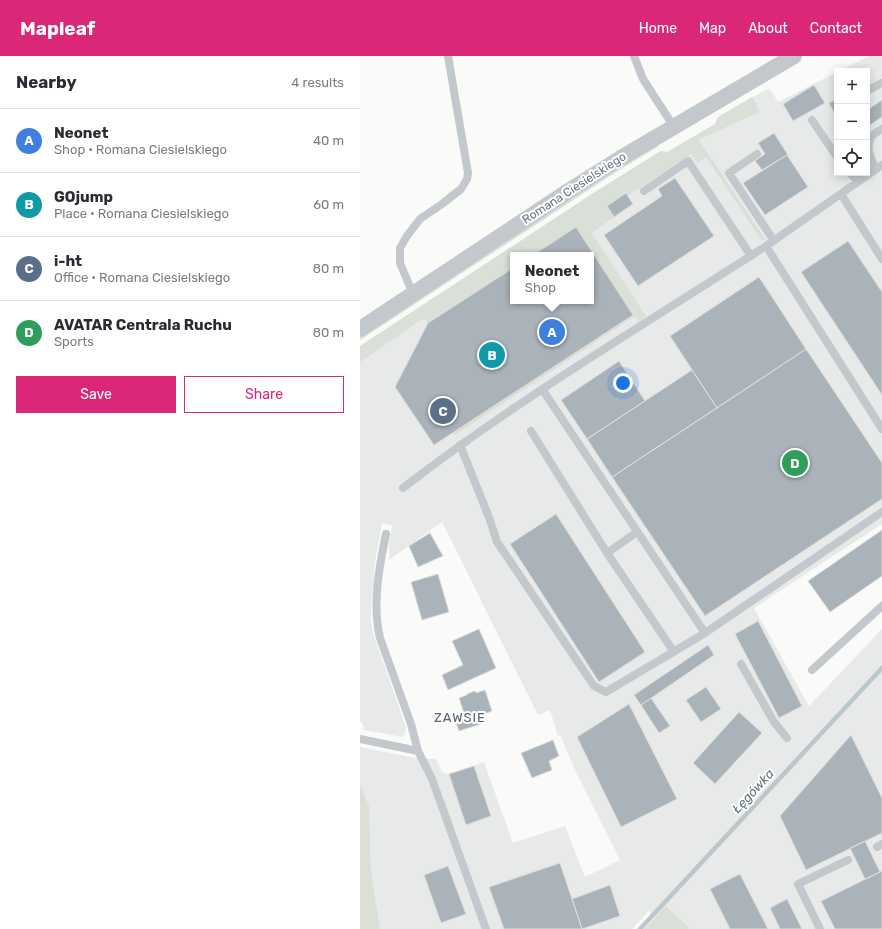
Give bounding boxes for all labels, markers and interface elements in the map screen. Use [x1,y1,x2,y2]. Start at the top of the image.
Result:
text: Mapleaf [20,17,95,40]
text: Home [639,20,677,37]
text: Map [699,20,726,37]
text: About [748,20,788,37]
text: Contact [810,20,862,37]
map controls [834,68,870,176]
button: + [834,68,870,104]
text: Nearby [16,72,77,92]
text: 4 results [291,75,344,90]
button: − [834,104,870,140]
text: Neonet [54,124,108,142]
text: A [24,133,34,148]
text: 40 m [313,133,344,148]
button: locate [834,140,870,176]
text: Shop · Romana Ciesielskiego [54,142,227,157]
street label: Romana Ciesielskiego [519,149,629,227]
text: GOjump [54,188,113,206]
text: B [24,197,34,212]
text: 60 m [313,197,344,212]
text: Place · Romana Ciesielskiego [54,206,229,221]
text: i-ht [54,252,82,270]
popup [510,252,594,304]
text: C [24,261,34,276]
text: 80 m [313,261,344,276]
text: Neonet [525,262,579,280]
text: Office · Romana Ciesielskiego [54,270,230,285]
text: Shop [525,280,556,295]
text: AVATAR Centrala Ruchu [54,316,232,334]
pin: A [539,317,565,347]
text: D [24,325,34,340]
text: 80 m [313,325,344,340]
text: Sports [54,334,94,349]
pin: B [479,340,505,370]
your location [613,373,633,393]
button: Save [16,376,176,413]
button: Share [184,376,344,413]
pin: C [430,396,456,426]
pin: D [782,448,808,478]
district label: ZAWSIE [434,710,486,725]
water label: Łęgówka [729,766,778,817]

